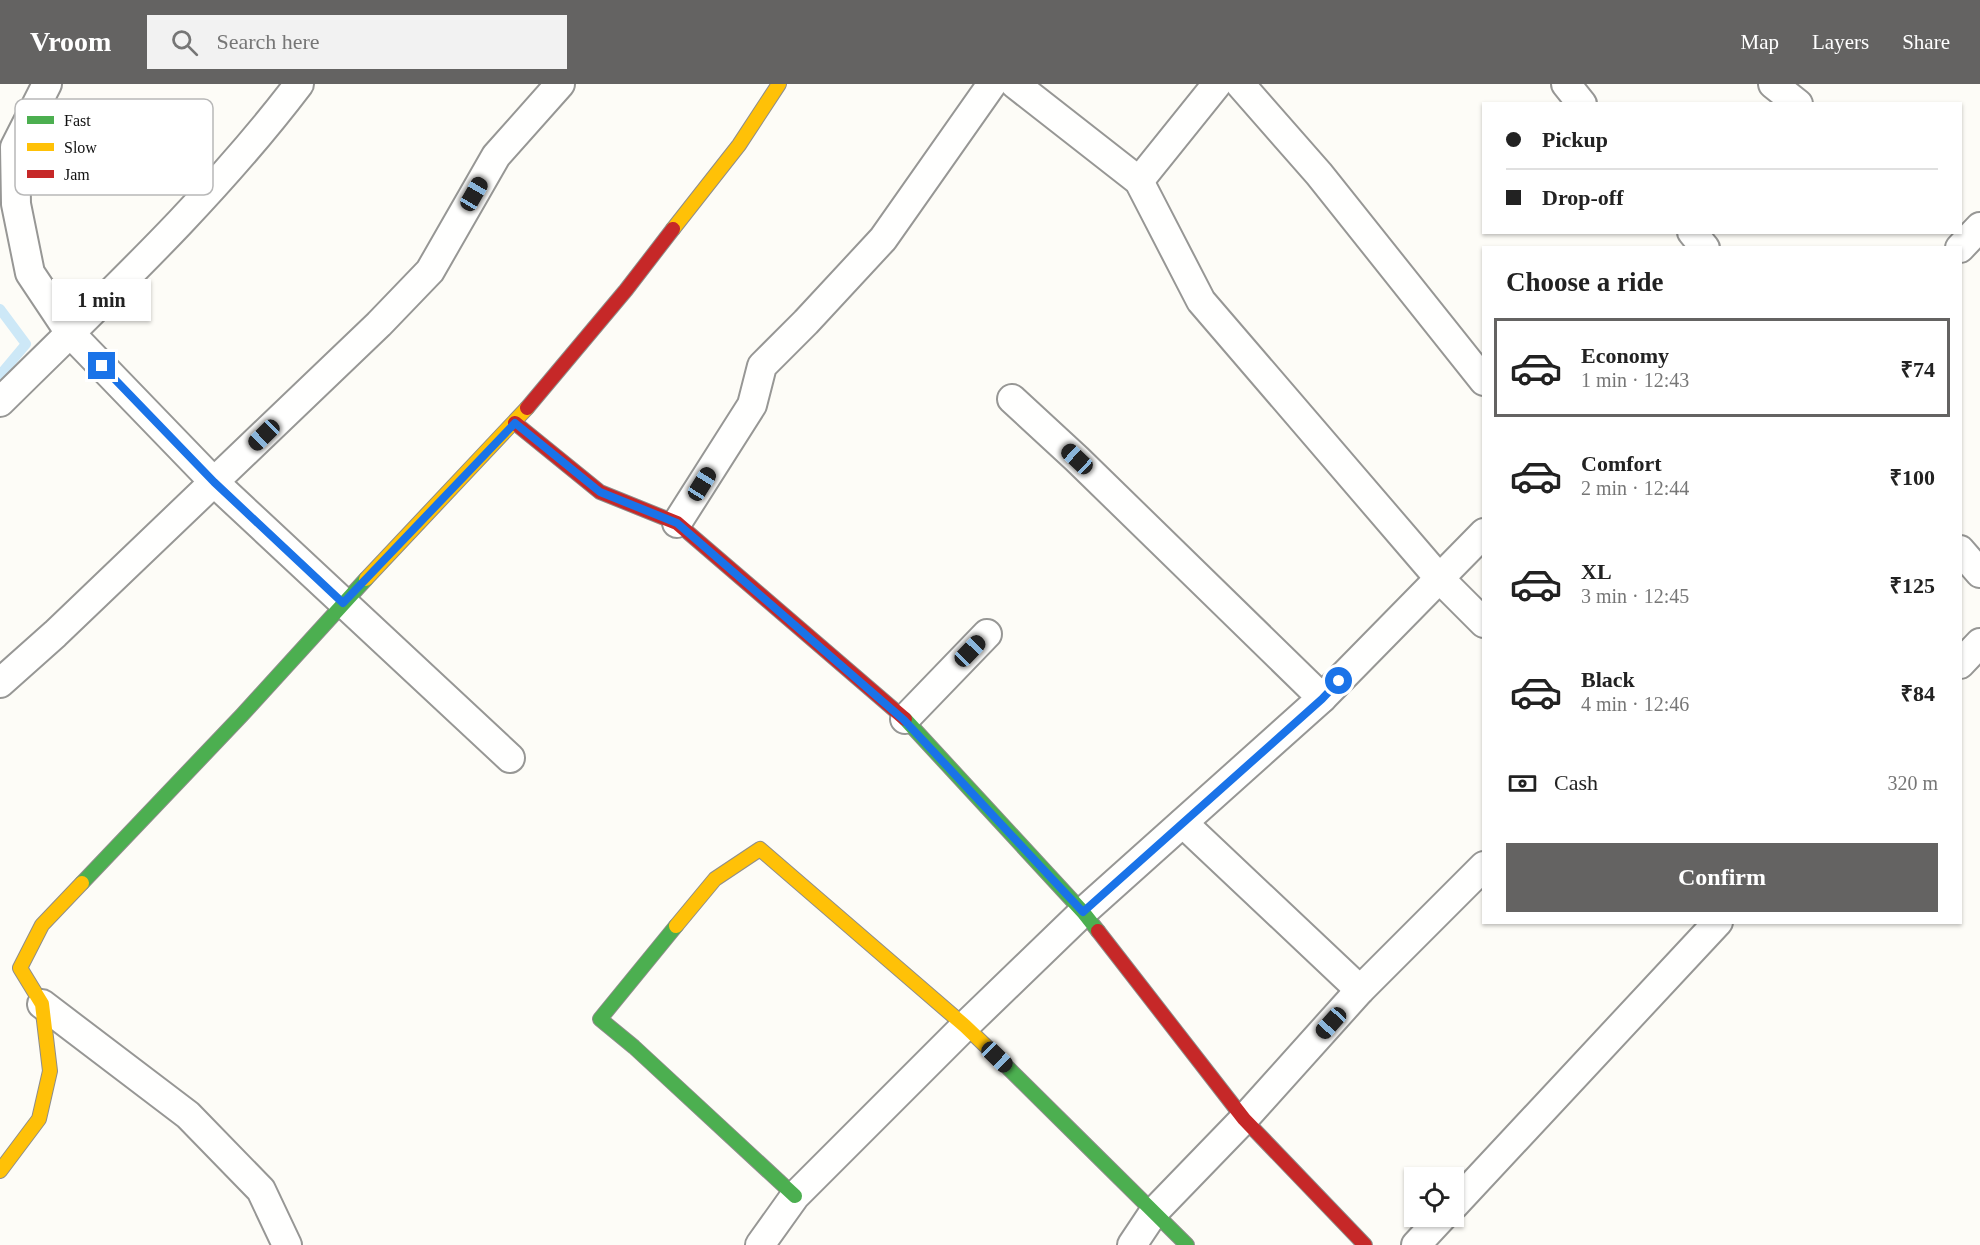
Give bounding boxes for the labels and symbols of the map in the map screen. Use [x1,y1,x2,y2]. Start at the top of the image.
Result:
legend [15,99,213,195]
text: Fast [64,112,91,129]
text: Slow [64,139,97,156]
text: Jam [64,166,90,183]
car [457,174,491,214]
callout: 1 min [52,279,152,321]
route end [88,352,115,379]
car [245,416,283,454]
car [1058,440,1096,478]
car [685,464,719,504]
car [951,632,989,670]
route start [1325,667,1352,694]
car [1312,1004,1350,1042]
car [978,1038,1016,1076]

